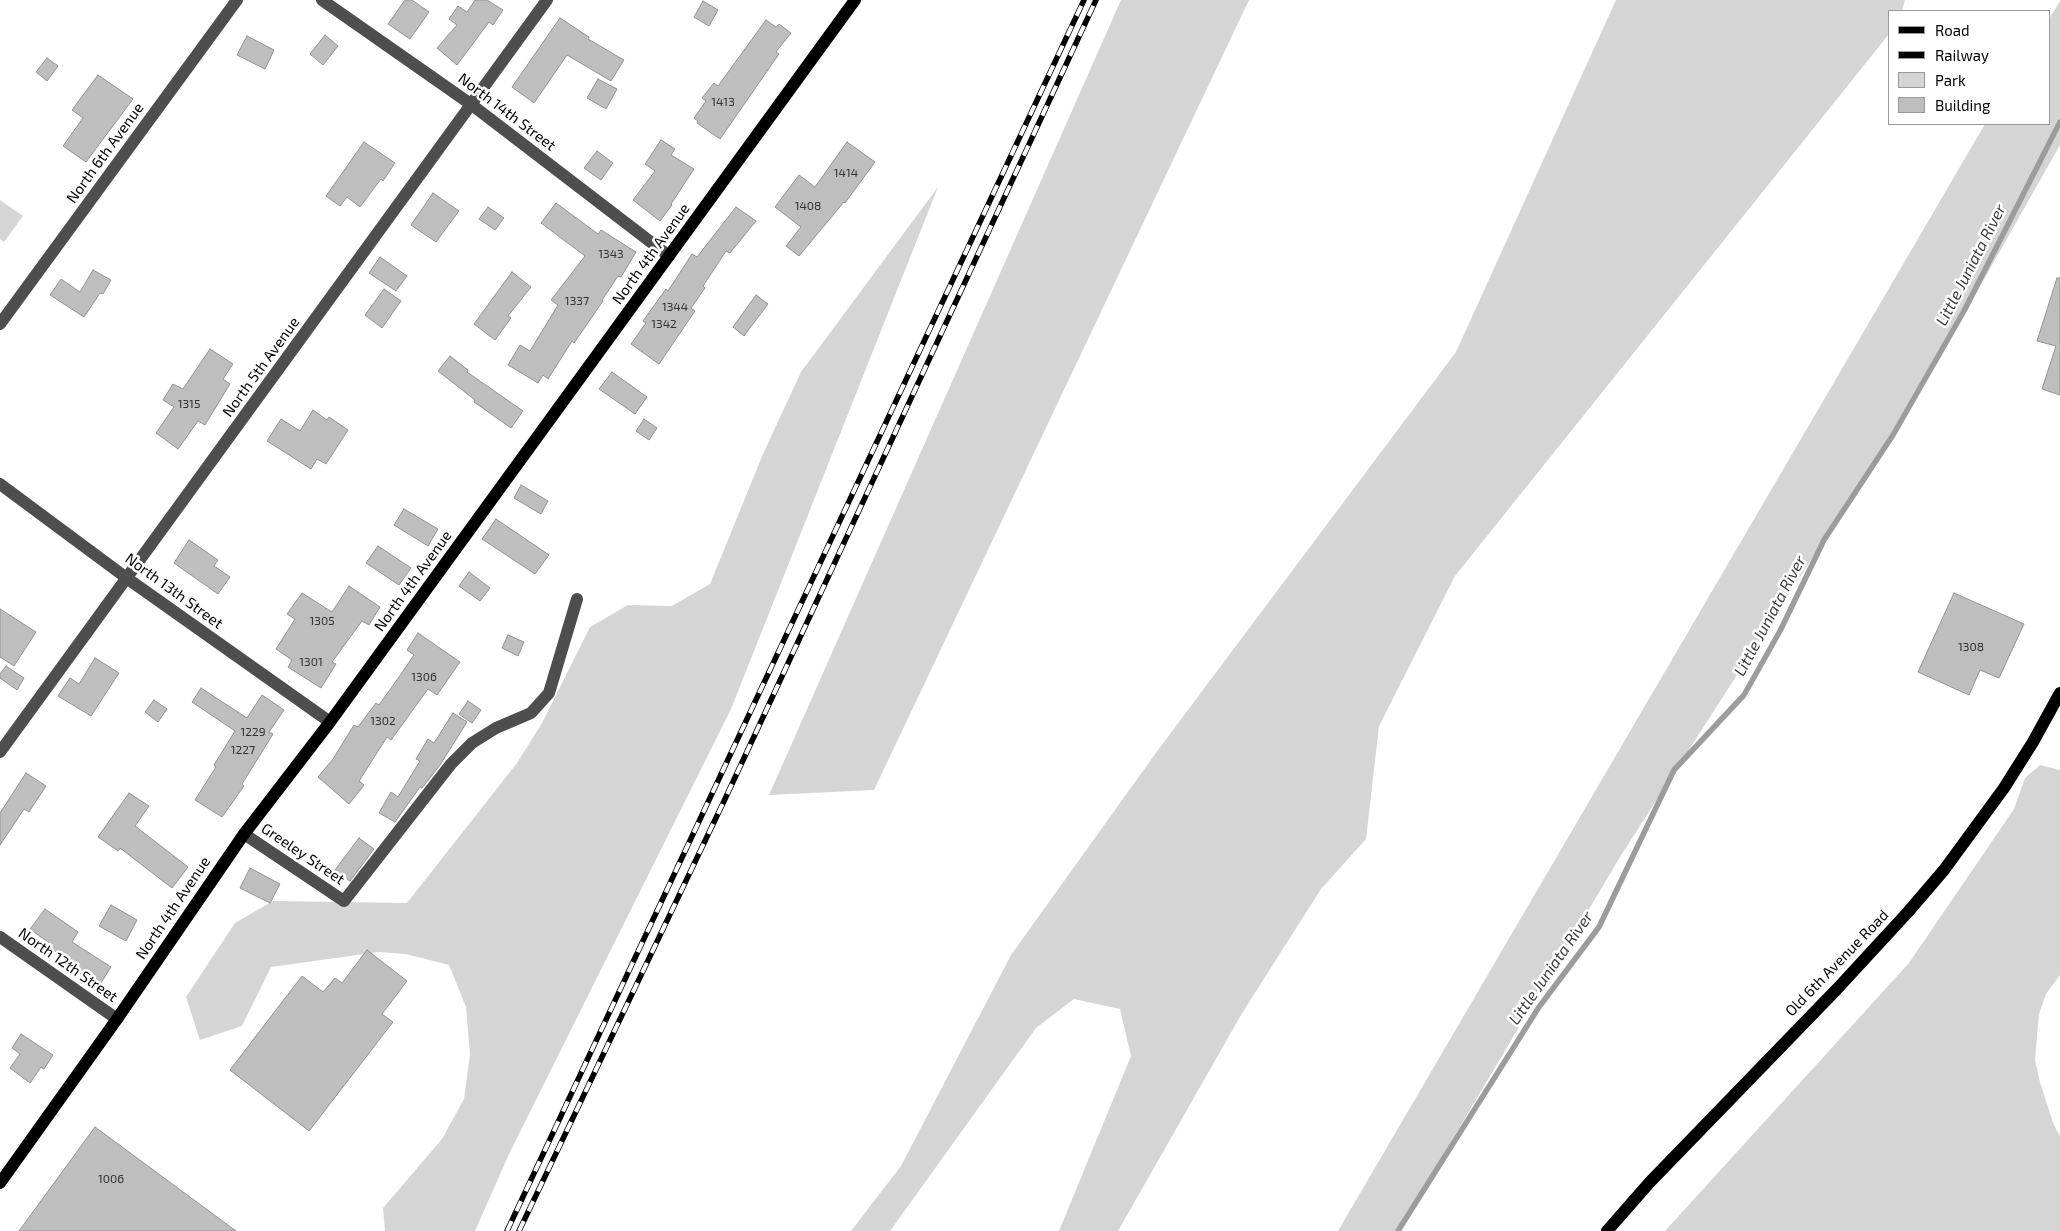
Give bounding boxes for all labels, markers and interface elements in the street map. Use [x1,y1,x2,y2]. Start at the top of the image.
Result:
legend [1888,10,2050,125]
text: Road [1935,21,1970,39]
text: Railway [1935,46,1989,64]
street label: North 14th Street [455,69,559,155]
text: Park [1935,71,1966,89]
house number: 1413 [711,95,735,109]
text: Building [1935,96,1990,114]
street label: North 6th Avenue [63,99,147,207]
house number: 1414 [834,166,858,180]
house number: 1408 [795,199,821,213]
street label: North 4th Avenue [608,200,694,308]
water label: Little Juniata River [1932,201,2010,329]
house number: 1343 [598,247,624,261]
house number: 1337 [565,294,589,308]
house number: 1344 [662,300,688,314]
street label: North 5th Avenue [219,314,303,420]
house number: 1342 [651,317,677,331]
house number: 1315 [178,397,200,411]
street label: North 4th Avenue [370,527,456,635]
street label: North 13th Street [122,549,226,633]
water label: Little Juniata River [1730,552,1810,680]
house number: 1305 [309,614,335,628]
house number: 1308 [1958,640,1984,654]
house number: 1301 [299,655,323,669]
house number: 1306 [411,670,437,684]
house number: 1302 [370,714,396,728]
house number: 1229 [240,725,266,739]
house number: 1227 [231,743,255,757]
street label: Greeley Street [258,819,348,889]
street label: North 4th Avenue [132,853,214,963]
street label: Old 6th Avenue Road [1782,906,1892,1020]
water label: Little Juniata River [1505,908,1597,1028]
street label: North 12th Street [15,924,121,1006]
house number: 1006 [98,1172,124,1186]

